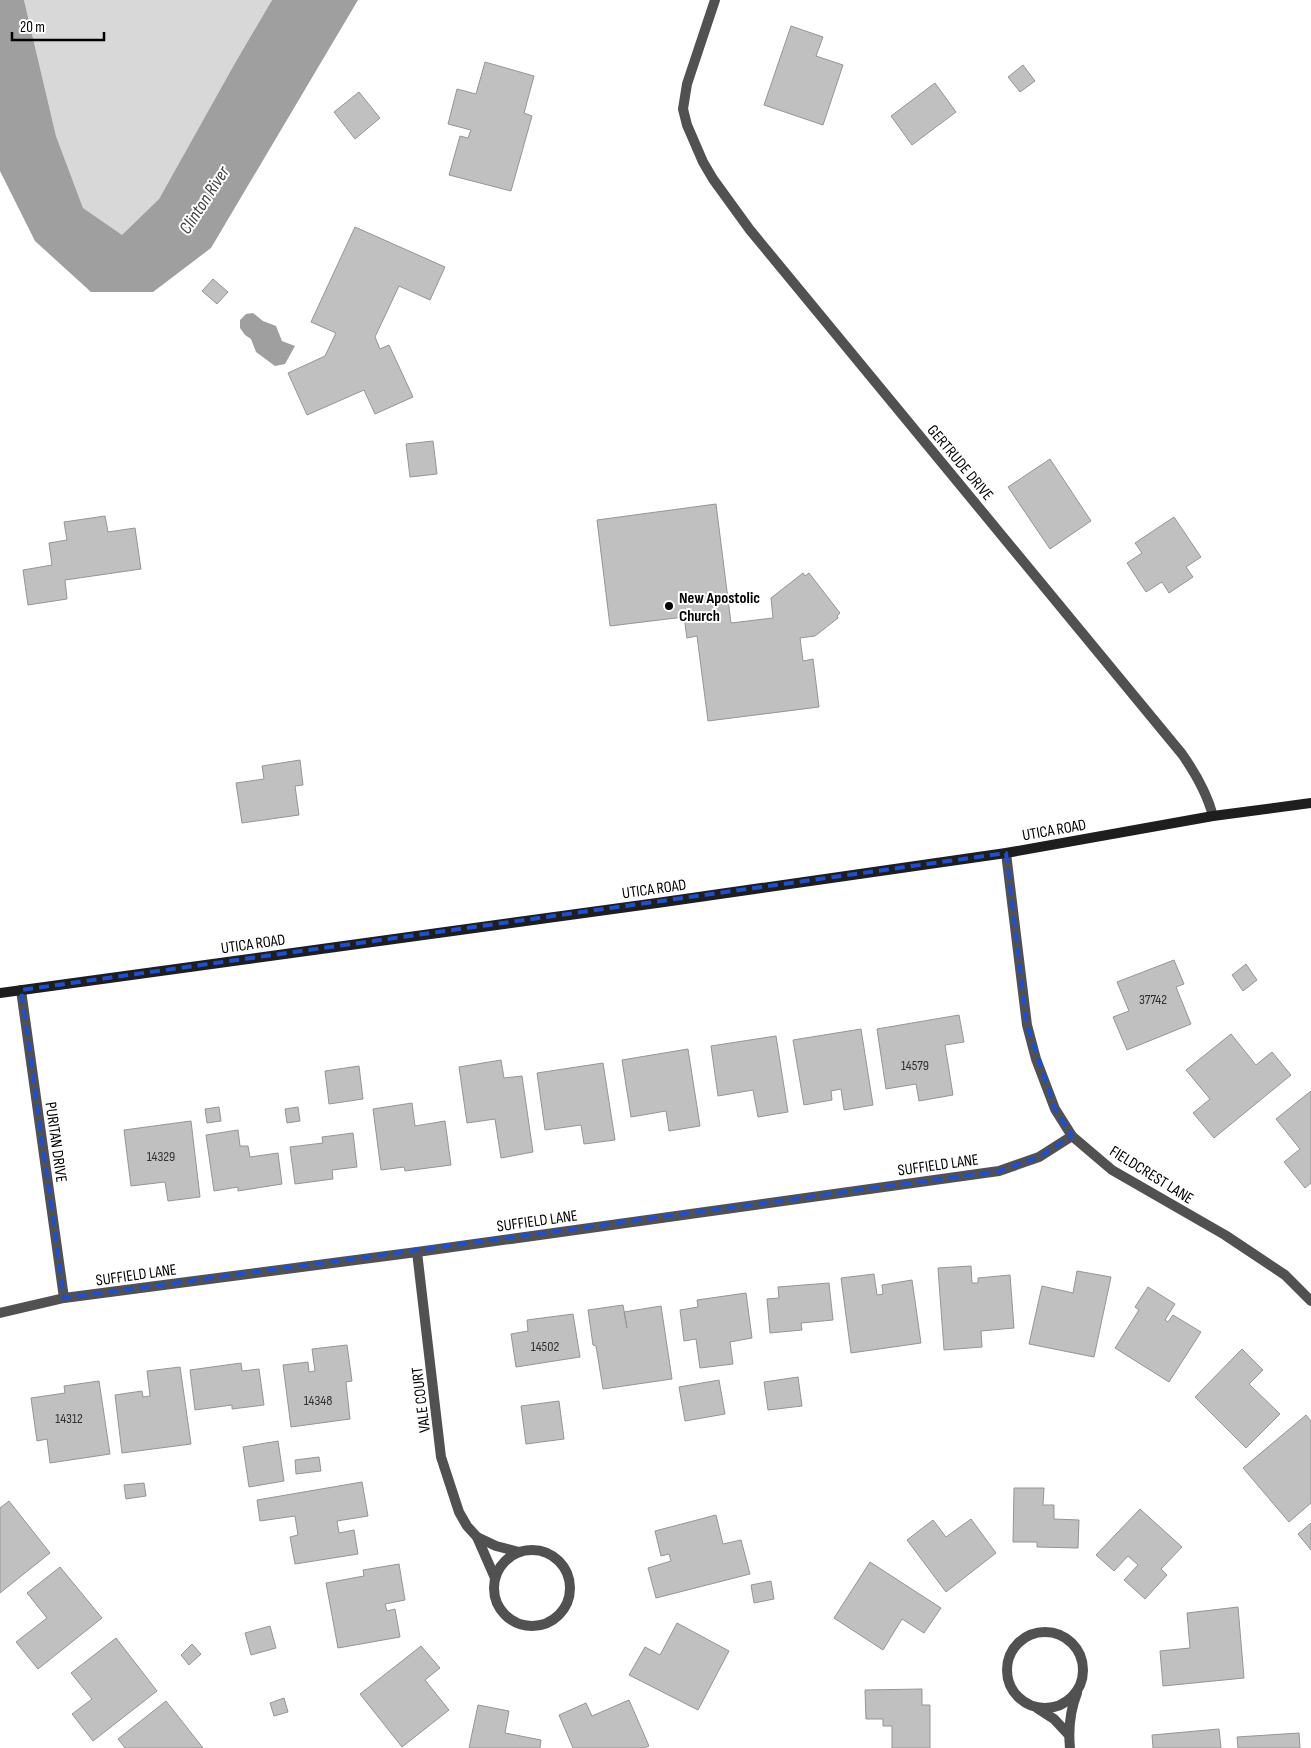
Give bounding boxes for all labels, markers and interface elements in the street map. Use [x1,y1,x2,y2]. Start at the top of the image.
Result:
scale bar [12,10,105,42]
text: 20 m [20,18,45,37]
water label: Clinton River [175,162,234,238]
street label: GERTRUDE DRIVE [923,421,997,505]
place label: New Apostolic Church [679,589,760,626]
marker: New Apostolic Church [663,600,675,612]
street label: UTICA ROAD [1021,815,1088,845]
street label: UTICA ROAD [621,876,688,903]
street label: UTICA ROAD [220,931,287,958]
house number: 37742 [1139,991,1167,1008]
house number: 14579 [901,1057,929,1074]
street label: PURITAN DRIVE [40,1101,71,1184]
street label: FIELDCREST LANE [1106,1142,1197,1209]
house number: 14329 [147,1148,175,1165]
street label: SUFFIELD LANE [897,1150,980,1181]
street label: SUFFIELD LANE [496,1206,579,1237]
street label: SUFFIELD LANE [95,1260,178,1291]
house number: 14502 [531,1338,559,1355]
street label: VALE COURT [408,1366,435,1434]
house number: 14348 [304,1392,332,1409]
house number: 14312 [55,1410,83,1427]

